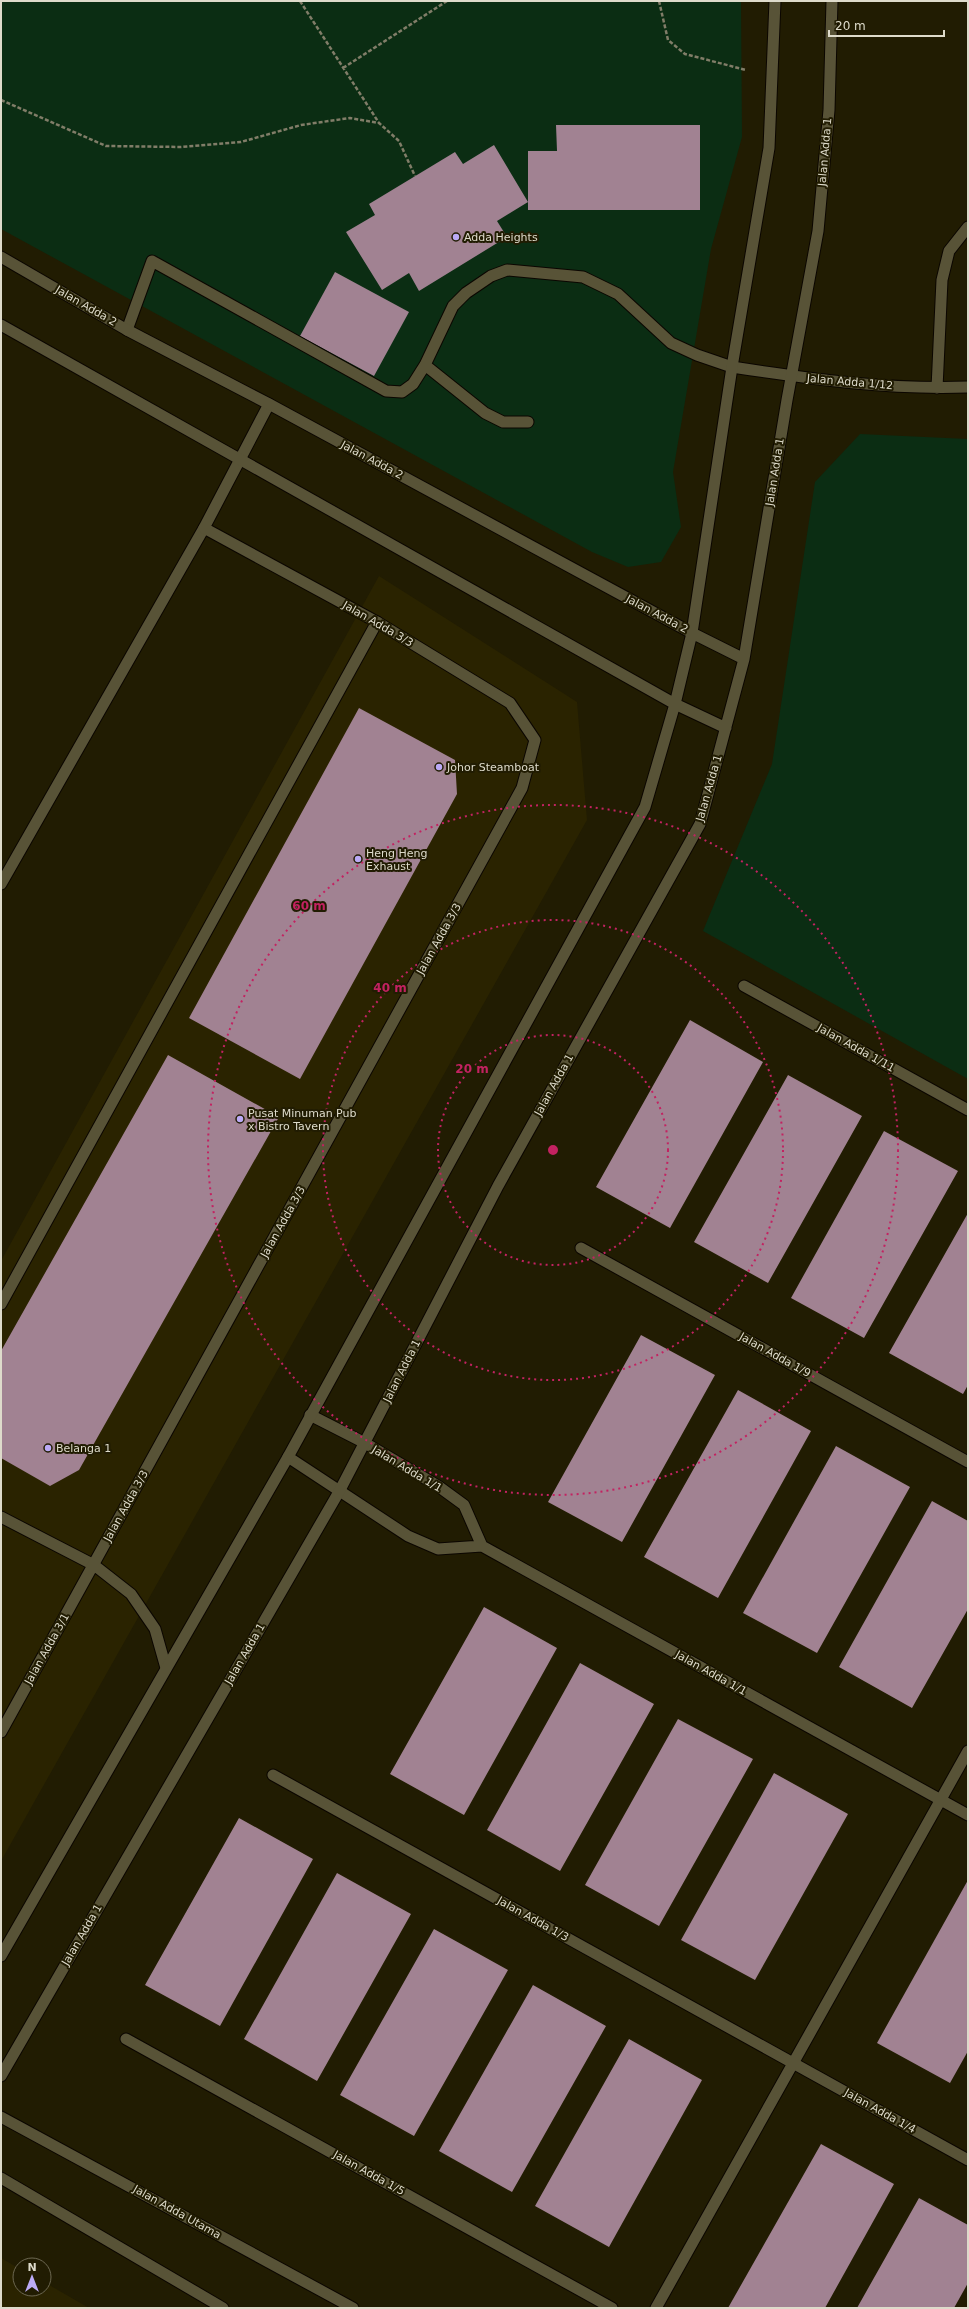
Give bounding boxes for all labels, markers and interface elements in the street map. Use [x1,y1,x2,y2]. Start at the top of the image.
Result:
scale bar [829,12,944,38]
text: 20 m [835,19,866,33]
street label: Jalan Adda 1 [815,117,834,188]
place label: Adda Heights [464,231,538,244]
marker: Adda Heights [451,232,461,242]
street label: Jalan Adda 2 [52,283,119,329]
street label: Jalan Adda 1/12 [805,372,894,392]
street label: Jalan Adda 1 [763,437,787,508]
street label: Jalan Adda 2 [338,438,405,482]
street label: Jalan Adda 2 [623,592,690,636]
street label: Jalan Adda 3/3 [339,598,416,650]
street label: Jalan Adda 1 [693,753,725,824]
place label: Johor Steamboat [446,761,540,774]
marker: Johor Steamboat [434,762,444,772]
place label: Heng Heng Exhaust [366,847,427,873]
marker: Heng Heng Exhaust [353,854,363,864]
text: 60 m [292,899,326,913]
street label: Jalan Adda 3/3 [414,901,464,978]
text: 40 m [373,981,407,995]
street label: Jalan Adda 1/11 [814,1021,897,1075]
street label: Jalan Adda 1 [531,1052,576,1119]
text: 20 m [455,1062,489,1076]
place label: Pusat Minuman Pub x Bistro Tavern [248,1107,357,1133]
marker: Pusat Minuman Pub x Bistro Tavern [235,1114,245,1124]
centre of rings [546,1143,560,1157]
street label: Jalan Adda 3/3 [258,1184,308,1261]
street label: Jalan Adda 1/9 [736,1330,813,1380]
street label: Jalan Adda 1 [380,1337,423,1405]
place label: Belanga 1 [56,1442,111,1455]
street label: Jalan Adda 1/1 [369,1442,444,1495]
marker: Belanga 1 [43,1443,53,1453]
street label: Jalan Adda 3/3 [101,1468,151,1545]
street label: Jalan Adda 3/1 [22,1611,72,1688]
street label: Jalan Adda 1 [222,1621,268,1688]
street label: Jalan Adda 1/1 [672,1648,749,1698]
street label: Jalan Adda 1/3 [494,1894,571,1944]
street label: Jalan Adda 1 [59,1902,105,1969]
street label: Jalan Adda 1/4 [841,2086,918,2136]
street label: Jalan Adda 1/5 [330,2148,407,2198]
street label: Jalan Adda Utama [130,2182,223,2242]
north arrow [12,2257,52,2297]
text: N [27,2261,37,2274]

